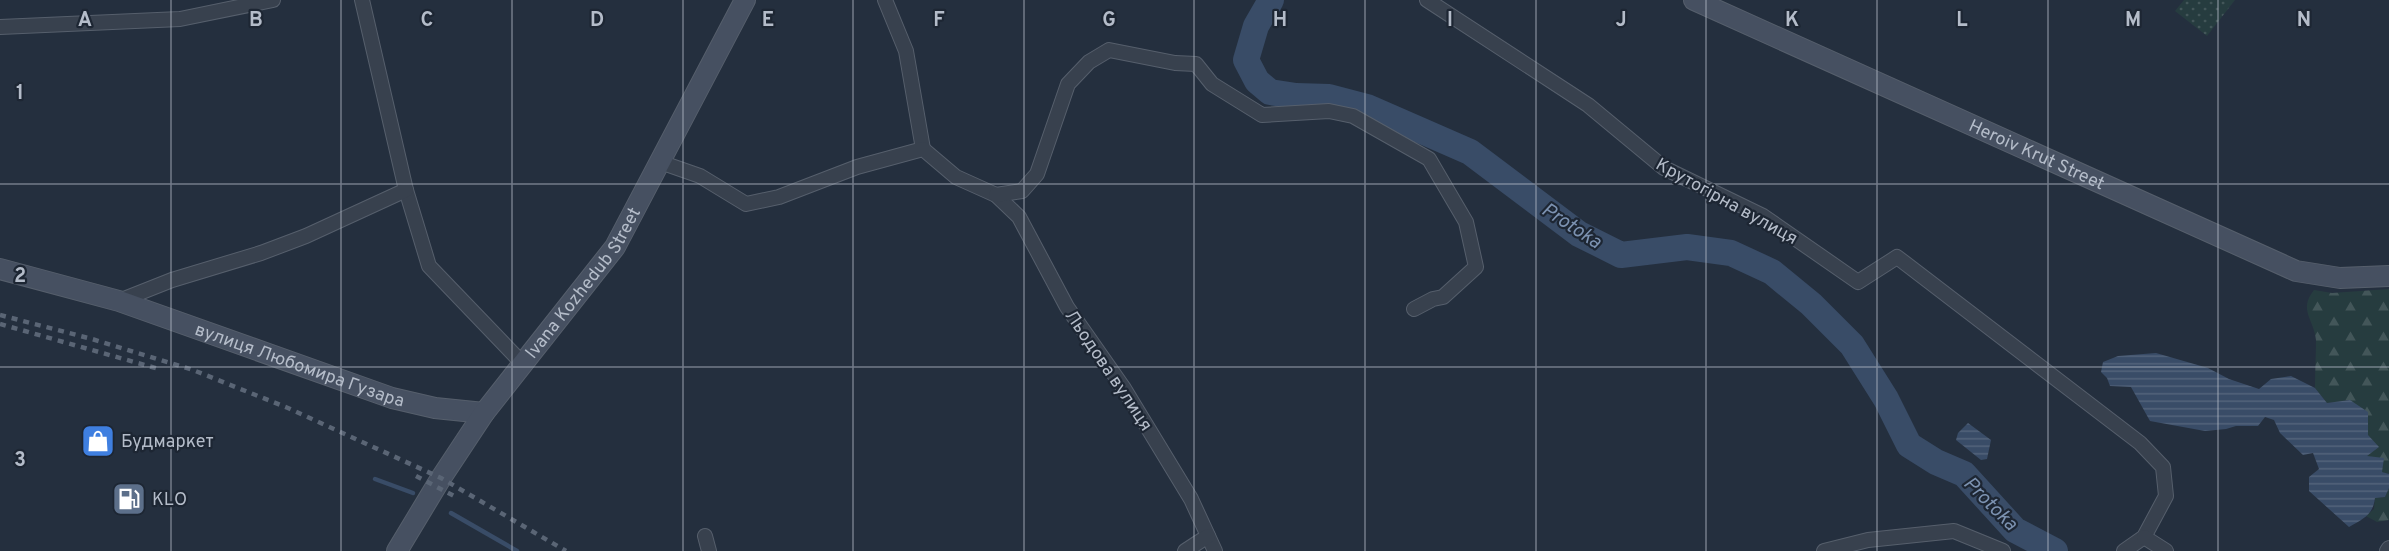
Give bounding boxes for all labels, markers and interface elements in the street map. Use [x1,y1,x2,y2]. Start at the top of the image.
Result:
text: A [78,8,92,34]
text: B [249,8,263,34]
text: C [421,8,433,34]
text: D [590,8,604,34]
text: E [762,8,774,34]
text: F [933,8,945,34]
text: G [1102,8,1116,34]
text: H [1273,8,1287,34]
text: I [1447,8,1453,34]
text: J [1615,8,1627,34]
text: K [1785,8,1799,34]
text: L [1956,8,1968,34]
text: M [2125,8,2141,34]
text: N [2297,8,2311,34]
text: 1 [16,81,24,107]
street label: Heroiv Krut Street [1965,115,2108,196]
street label: Крутогірна вулиця [1651,154,1801,251]
water label: Protoka [1536,198,1607,256]
street label: Ivana Kozhedub Street [521,204,647,364]
text: 2 [14,264,26,290]
street label: Льодова вулиця [1059,306,1157,436]
street label: вулиця Любомира Гузара [191,319,406,413]
shop icon: Будмаркет [80,423,116,459]
place label: Будмаркет [121,431,214,454]
text: 3 [14,448,26,474]
water label: Protoka [1957,472,2023,538]
fuel station icon: KLO [111,481,147,517]
place label: KLO [152,489,187,512]

